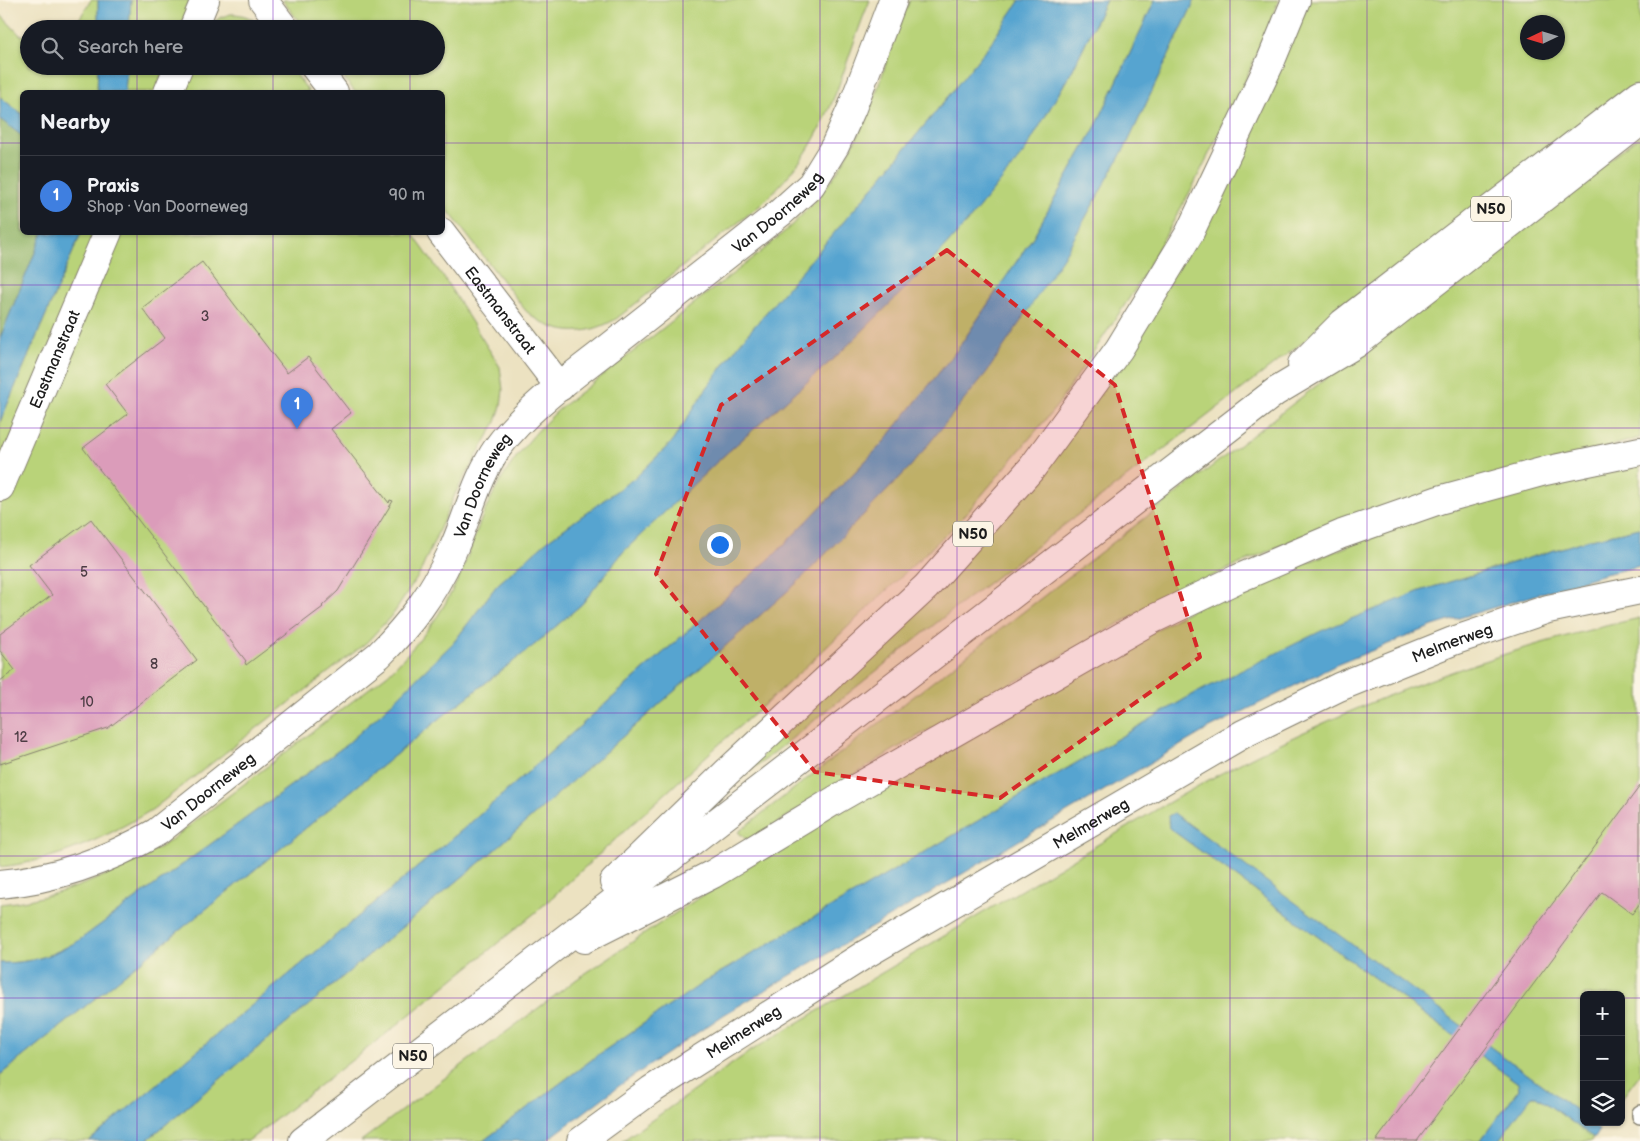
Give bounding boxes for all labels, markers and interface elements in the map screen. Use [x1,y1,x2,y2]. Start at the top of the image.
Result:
north arrow [1520,15,1565,60]
search box [20,20,445,75]
icon: search [38,34,66,62]
text: Search here [78,36,183,59]
text: Nearby [40,110,110,135]
street label: Van Doorneweg [729,169,828,258]
text: Praxis [87,175,139,198]
text: 1 [53,186,59,205]
text: 90 m [389,186,425,205]
road number: N50 [1471,196,1511,222]
text: Shop · Van Doorneweg [87,198,248,217]
street label: Eastmanstraat [460,263,539,358]
street label: Eastmanstraat [26,307,85,412]
house number: 3 [201,308,209,325]
pin: 1 [281,388,313,429]
street label: Van Doorneweg [451,430,516,541]
road number: N50 [953,522,993,546]
your location [707,532,733,558]
house number: 5 [80,564,88,581]
street label: Melmerweg [1409,620,1495,668]
house number: 8 [150,656,158,673]
house number: 10 [80,694,94,711]
house number: 12 [14,729,29,746]
street label: Van Doorneweg [158,749,260,836]
street label: Melmerweg [1050,795,1133,854]
map controls [1580,991,1625,1126]
button: + [1580,991,1625,1036]
street label: Melmerweg [703,1002,785,1063]
button: − [1580,1036,1625,1081]
road number: N50 [393,1044,433,1068]
button: layers [1580,1081,1625,1126]

